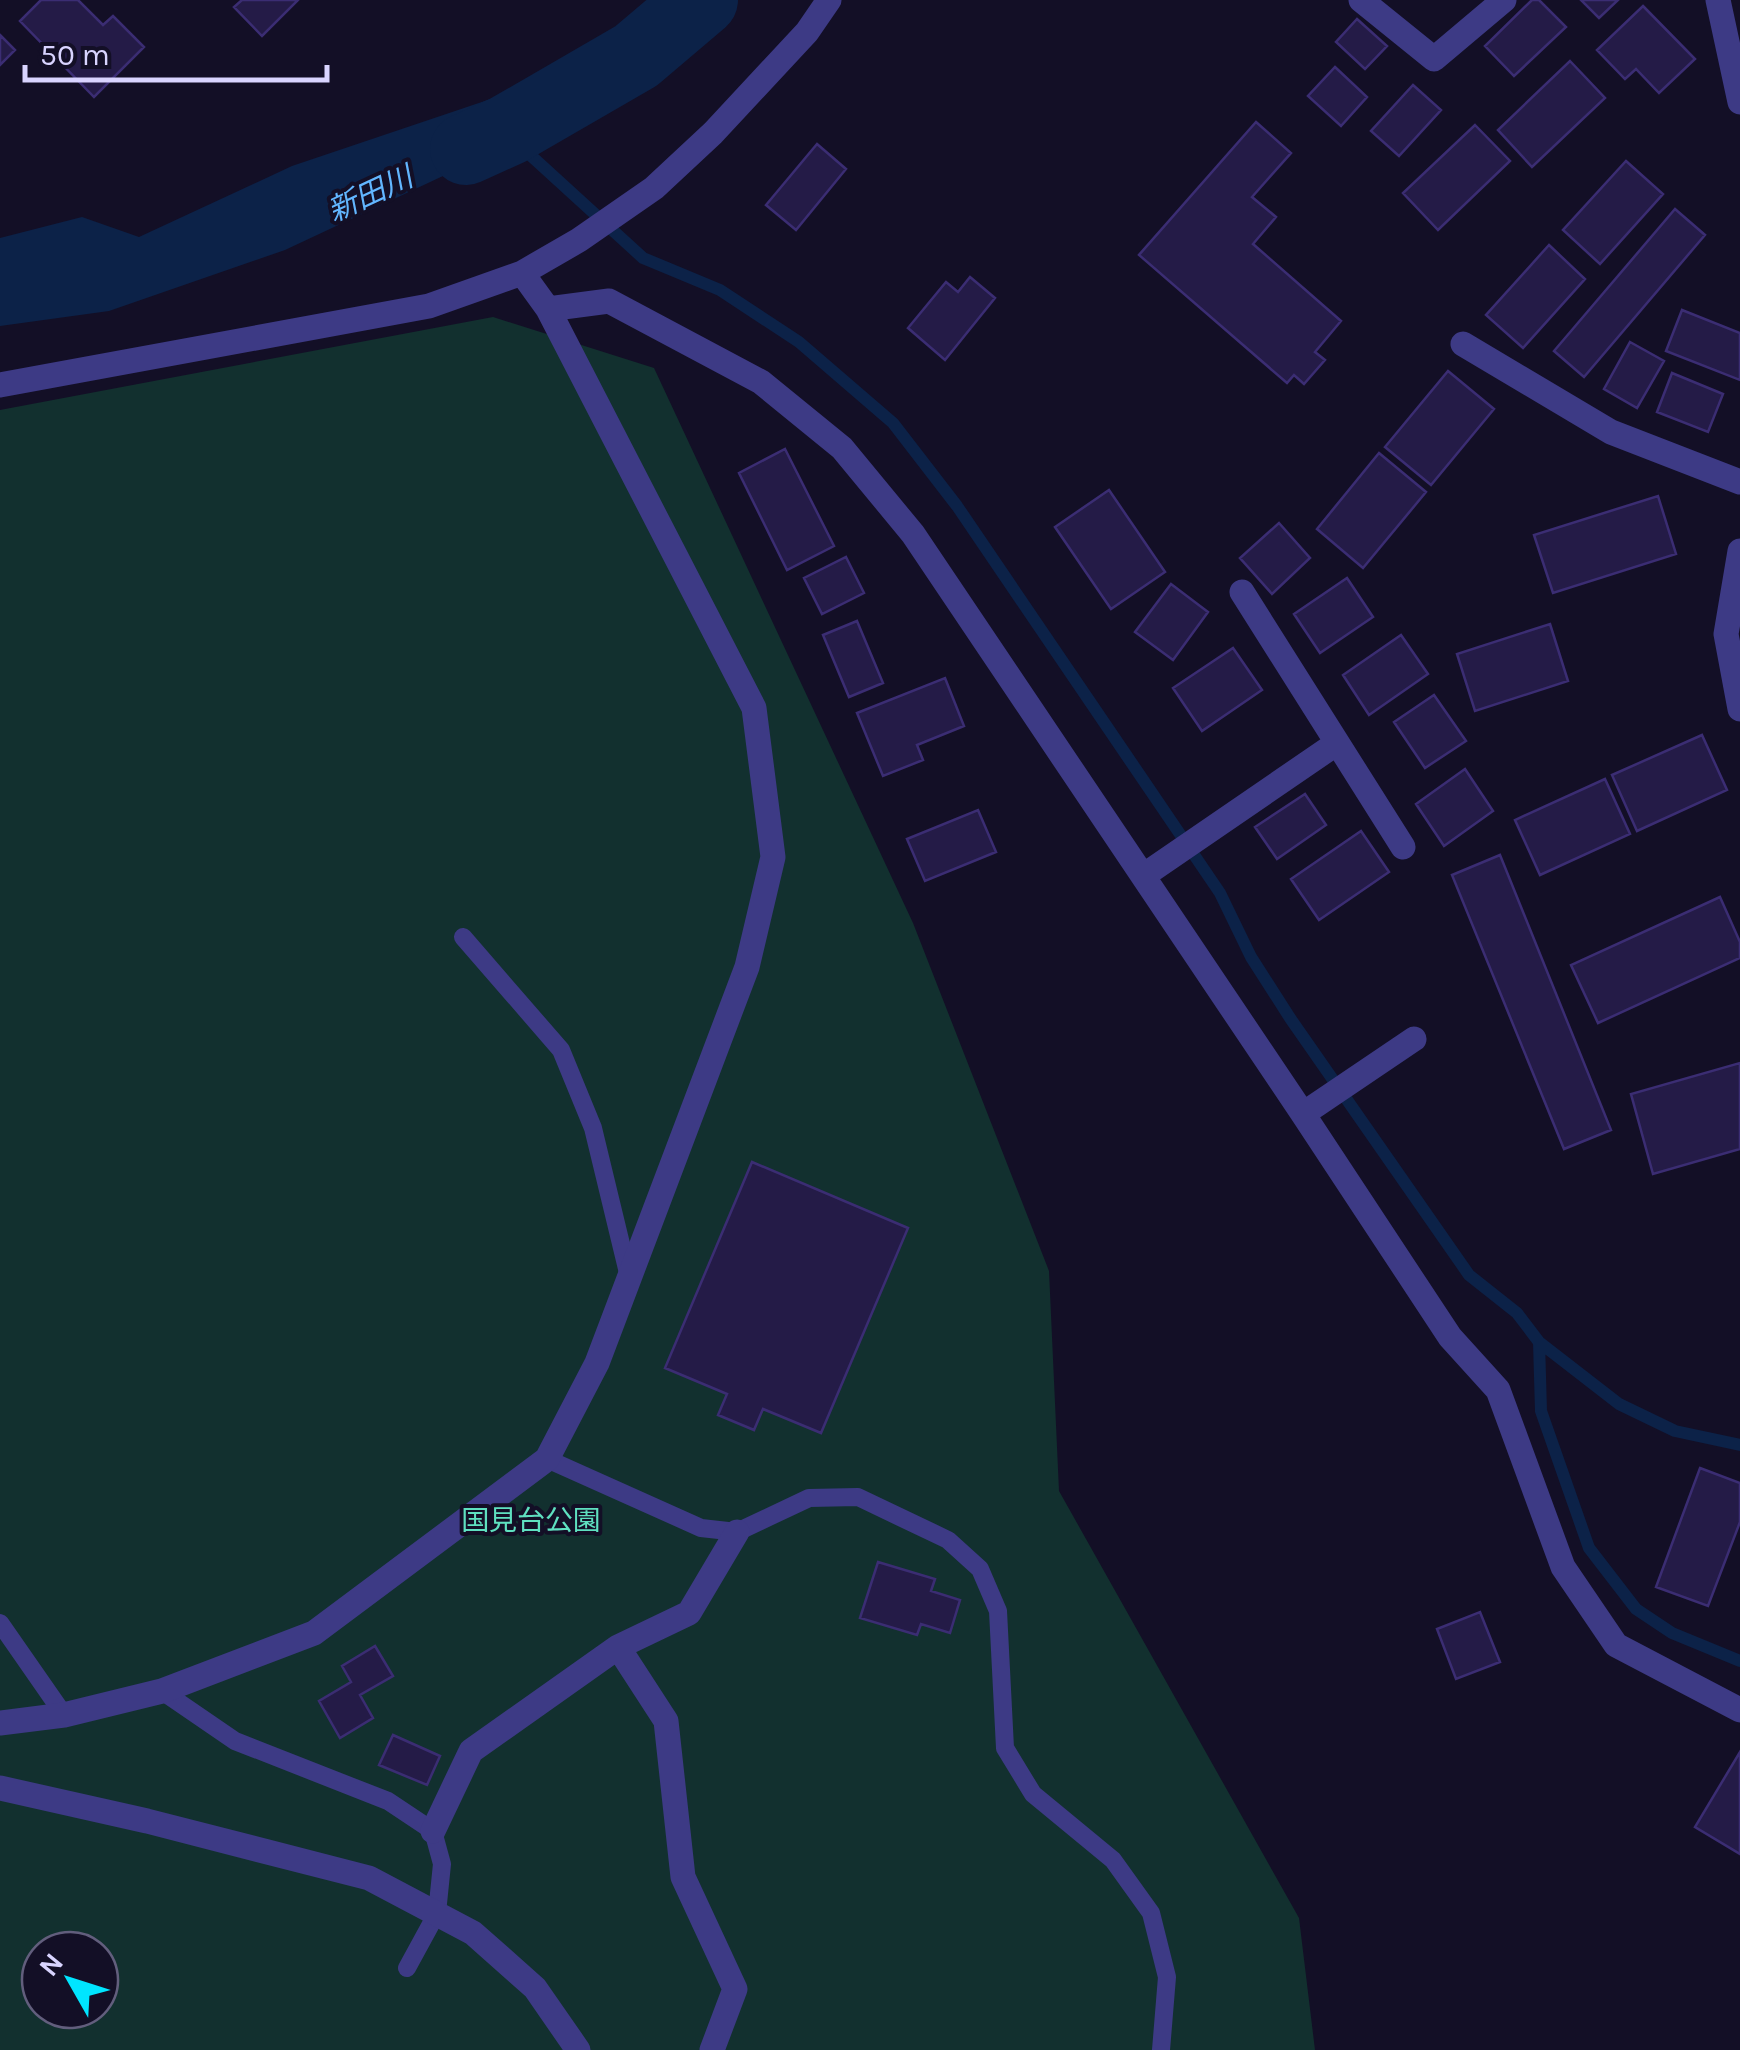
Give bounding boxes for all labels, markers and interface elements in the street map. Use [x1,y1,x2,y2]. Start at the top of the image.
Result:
scale bar [25,20,328,82]
text: 50 m [40,37,110,73]
water label: 新田川 [322,157,421,229]
park label: 国見台公園 [461,1504,601,1537]
north arrow [20,1930,120,2030]
text: N [32,1946,70,1983]

